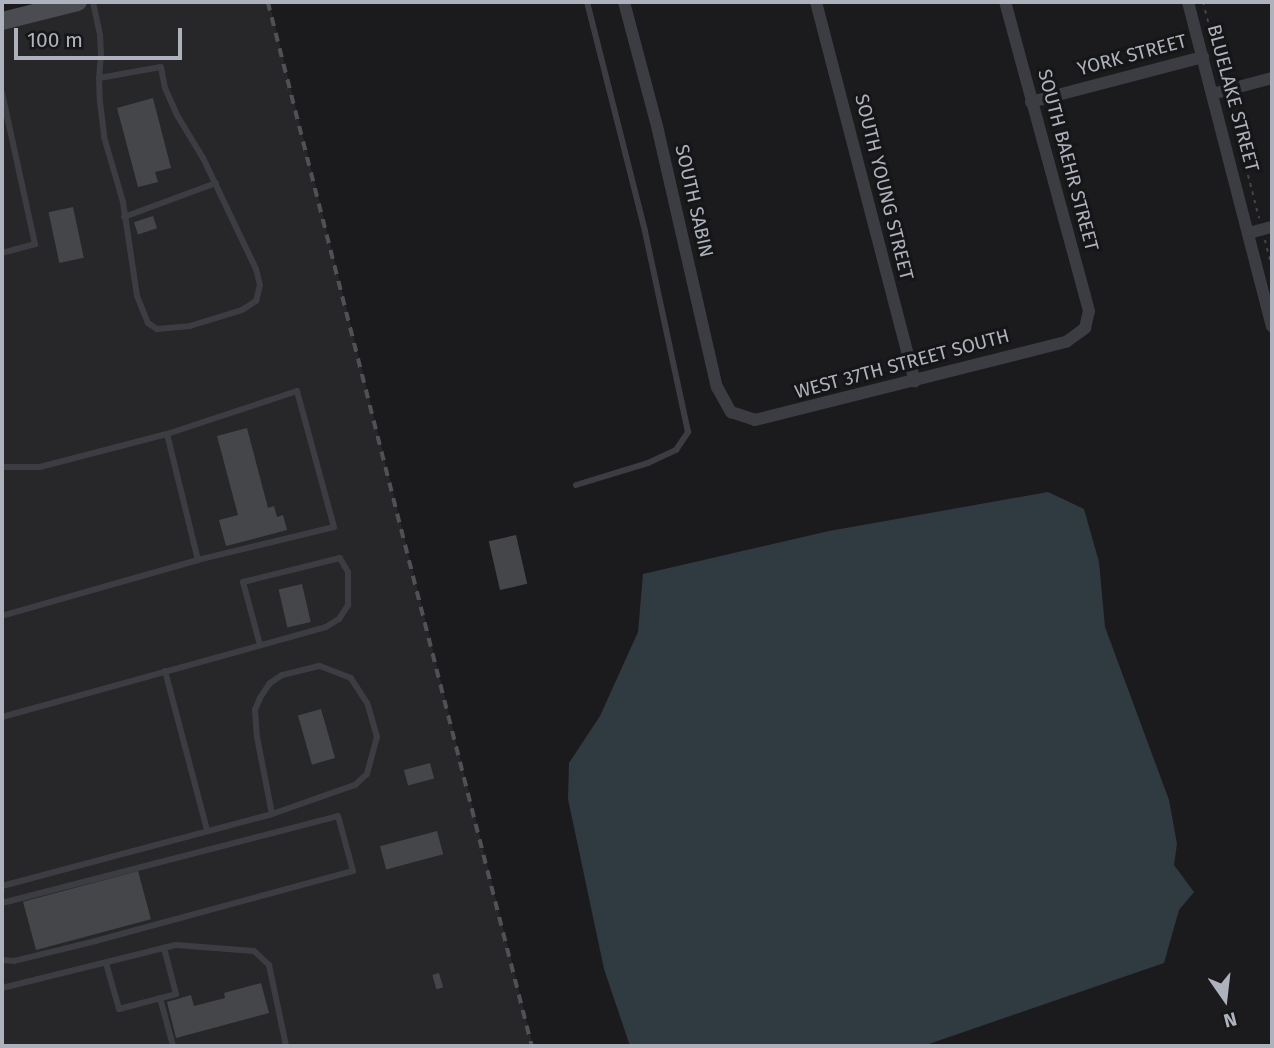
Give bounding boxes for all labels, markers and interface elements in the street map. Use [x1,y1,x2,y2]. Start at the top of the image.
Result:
scale bar [18,14,186,58]
street label: BLUELAKE STREET [1202,22,1264,174]
text: 100 m [27,27,83,53]
street label: YORK STREET [1075,29,1189,81]
street label: SOUTH BAEHR STREET [1033,67,1103,253]
street label: SOUTH YOUNG STREET [850,92,918,282]
street label: SOUTH SABIN [670,142,718,260]
street label: WEST 37TH STREET SOUTH [792,324,1012,404]
north arrow [1190,964,1260,1034]
text: N [1221,1007,1239,1033]

